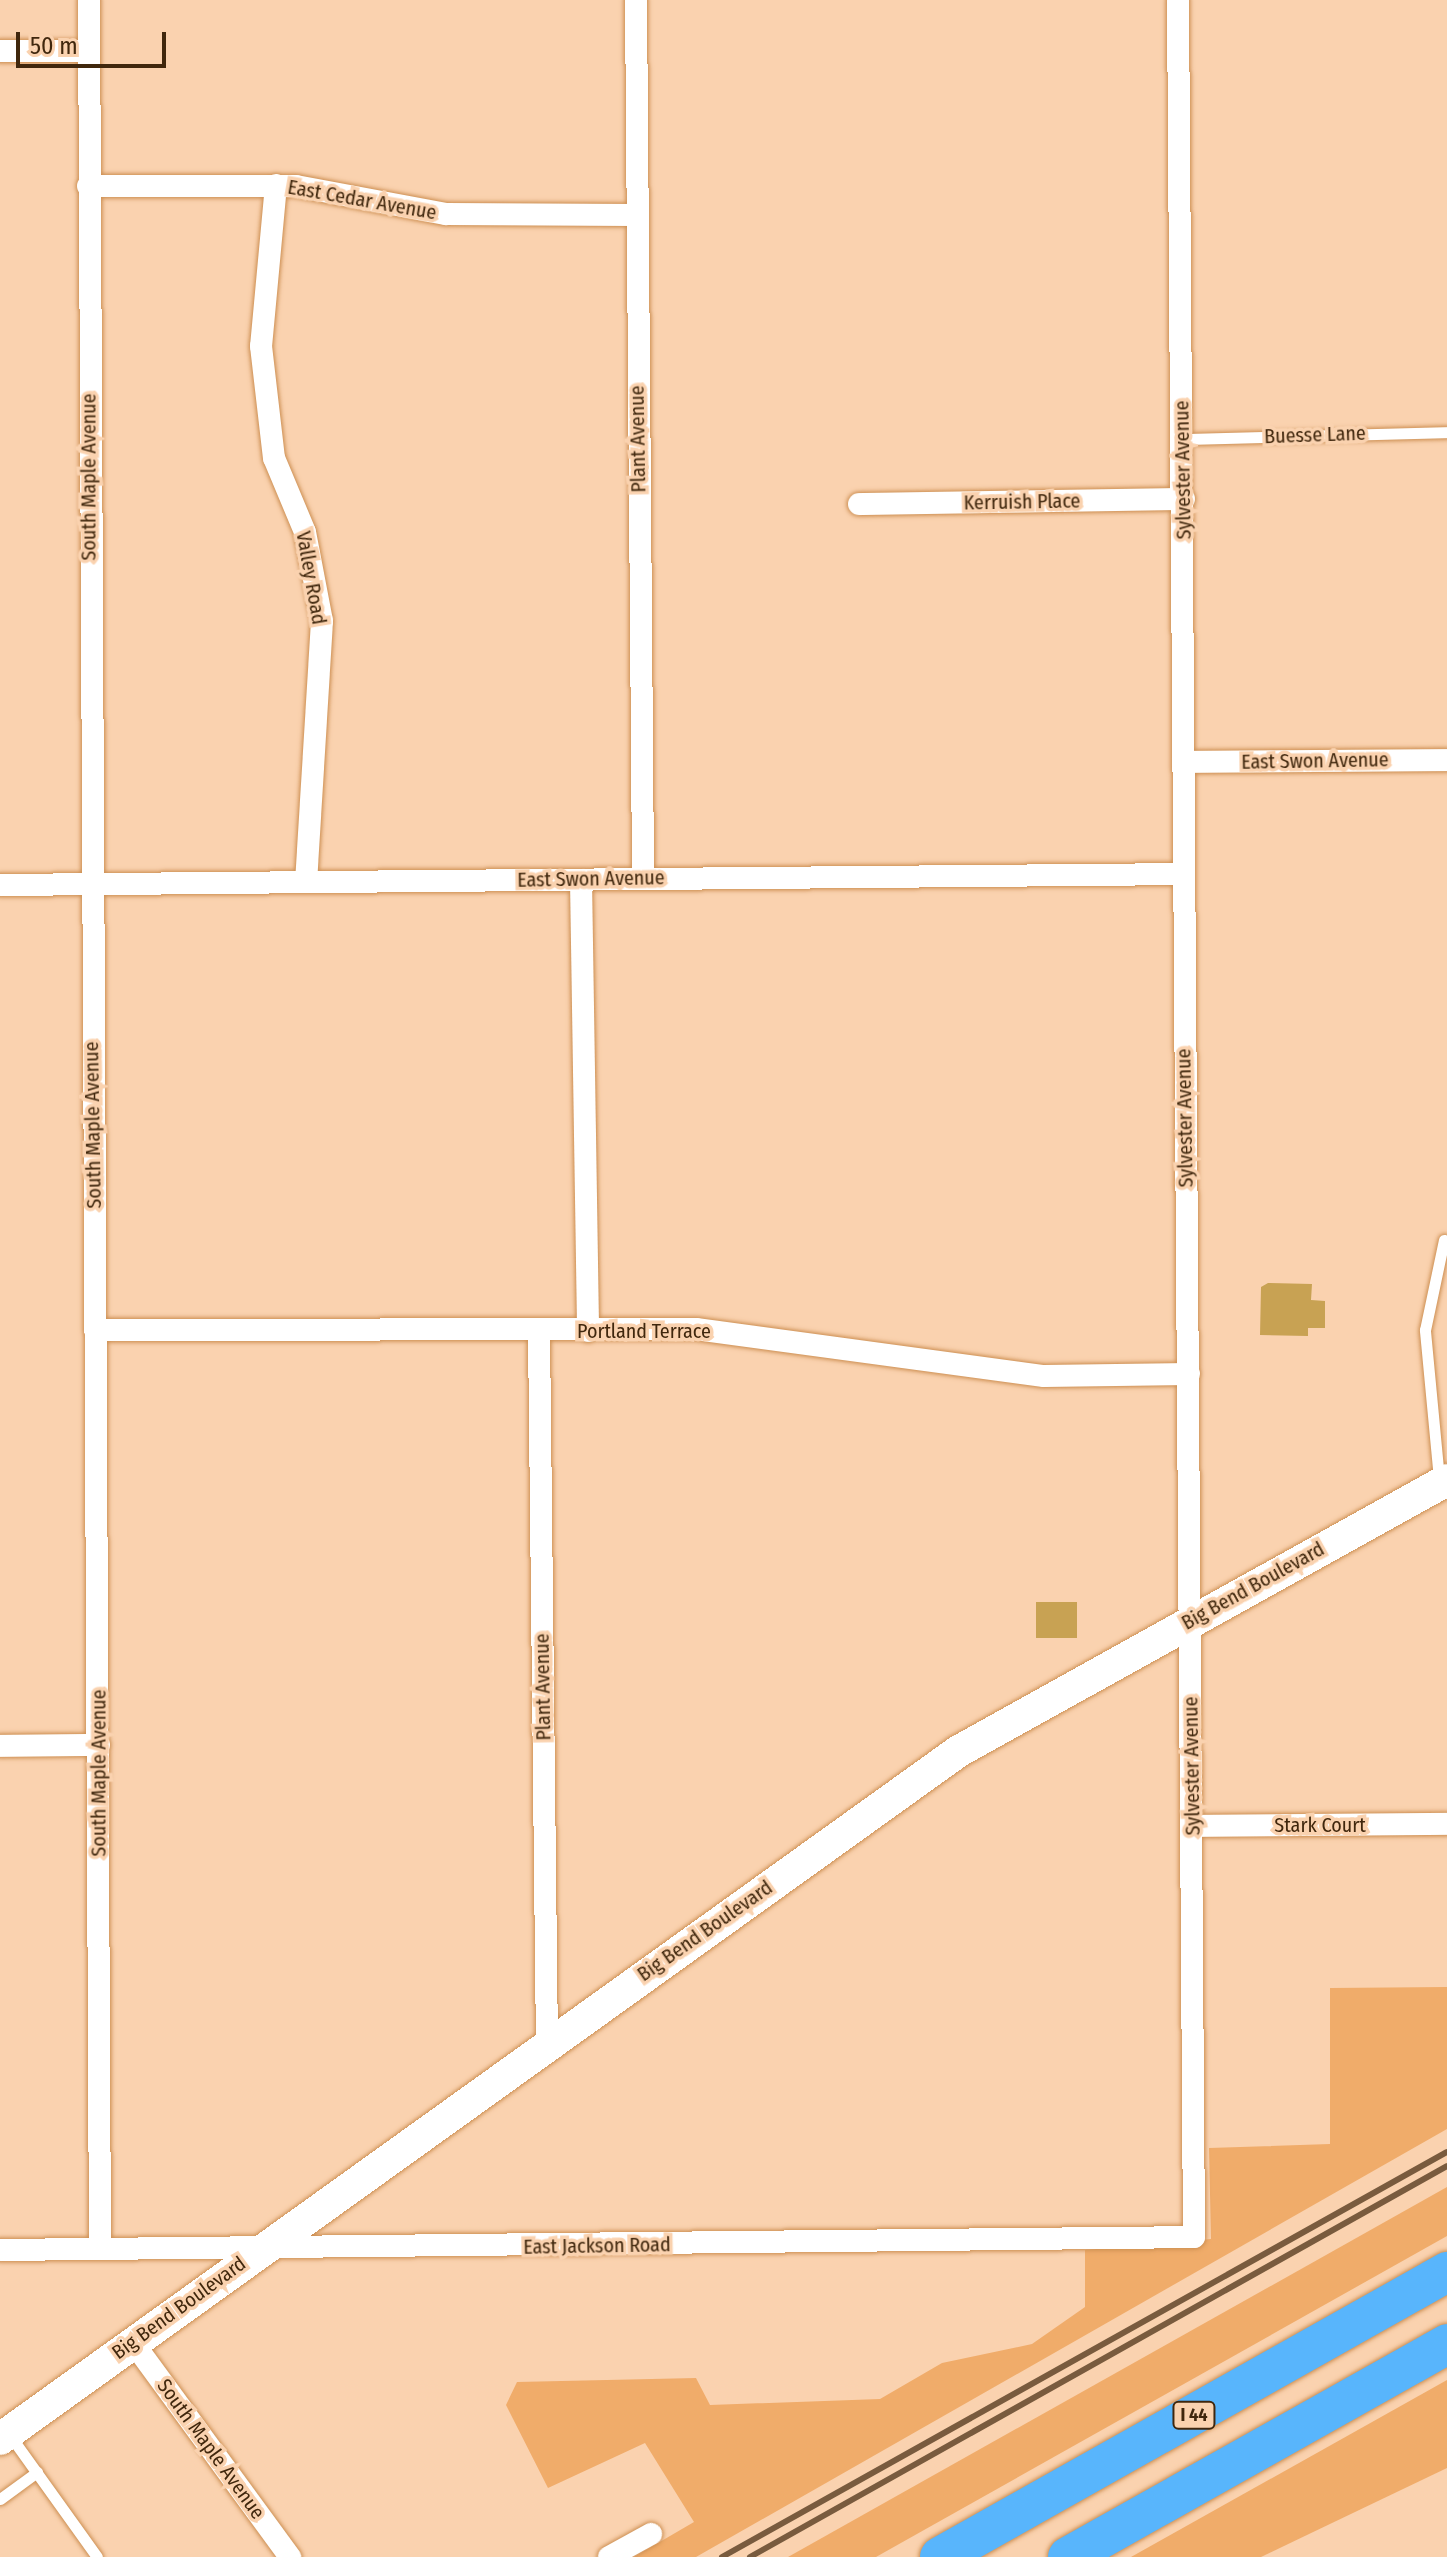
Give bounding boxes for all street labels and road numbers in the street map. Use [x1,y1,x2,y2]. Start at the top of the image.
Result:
street label: East Cedar Avenue [286,175,438,225]
street label: Plant Avenue [625,385,651,493]
street label: South Maple Avenue [77,393,101,561]
street label: Sylvester Avenue [1170,400,1196,540]
street label: Buesse Lane [1264,421,1366,449]
street label: Kerruish Place [963,489,1081,515]
street label: Valley Road [291,529,331,627]
street label: East Swon Avenue [1241,748,1389,774]
street label: East Swon Avenue [517,866,665,892]
street label: South Maple Avenue [80,1041,106,1209]
street label: Sylvester Avenue [1172,1048,1198,1188]
street label: Portland Terrace [577,1319,711,1343]
street label: Big Bend Boulevard [1178,1537,1328,1635]
street label: Plant Avenue [530,1633,556,1741]
street label: South Maple Avenue [87,1689,111,1857]
street label: Sylvester Avenue [1179,1696,1205,1836]
street label: Stark Court [1274,1813,1366,1837]
street label: Big Bend Boulevard [633,1875,777,1987]
street label: East Jackson Road [523,2233,671,2259]
street label: Big Bend Boulevard [108,2251,250,2365]
street label: South Maple Avenue [152,2374,270,2524]
road number: I 44 [1172,2401,1216,2429]

